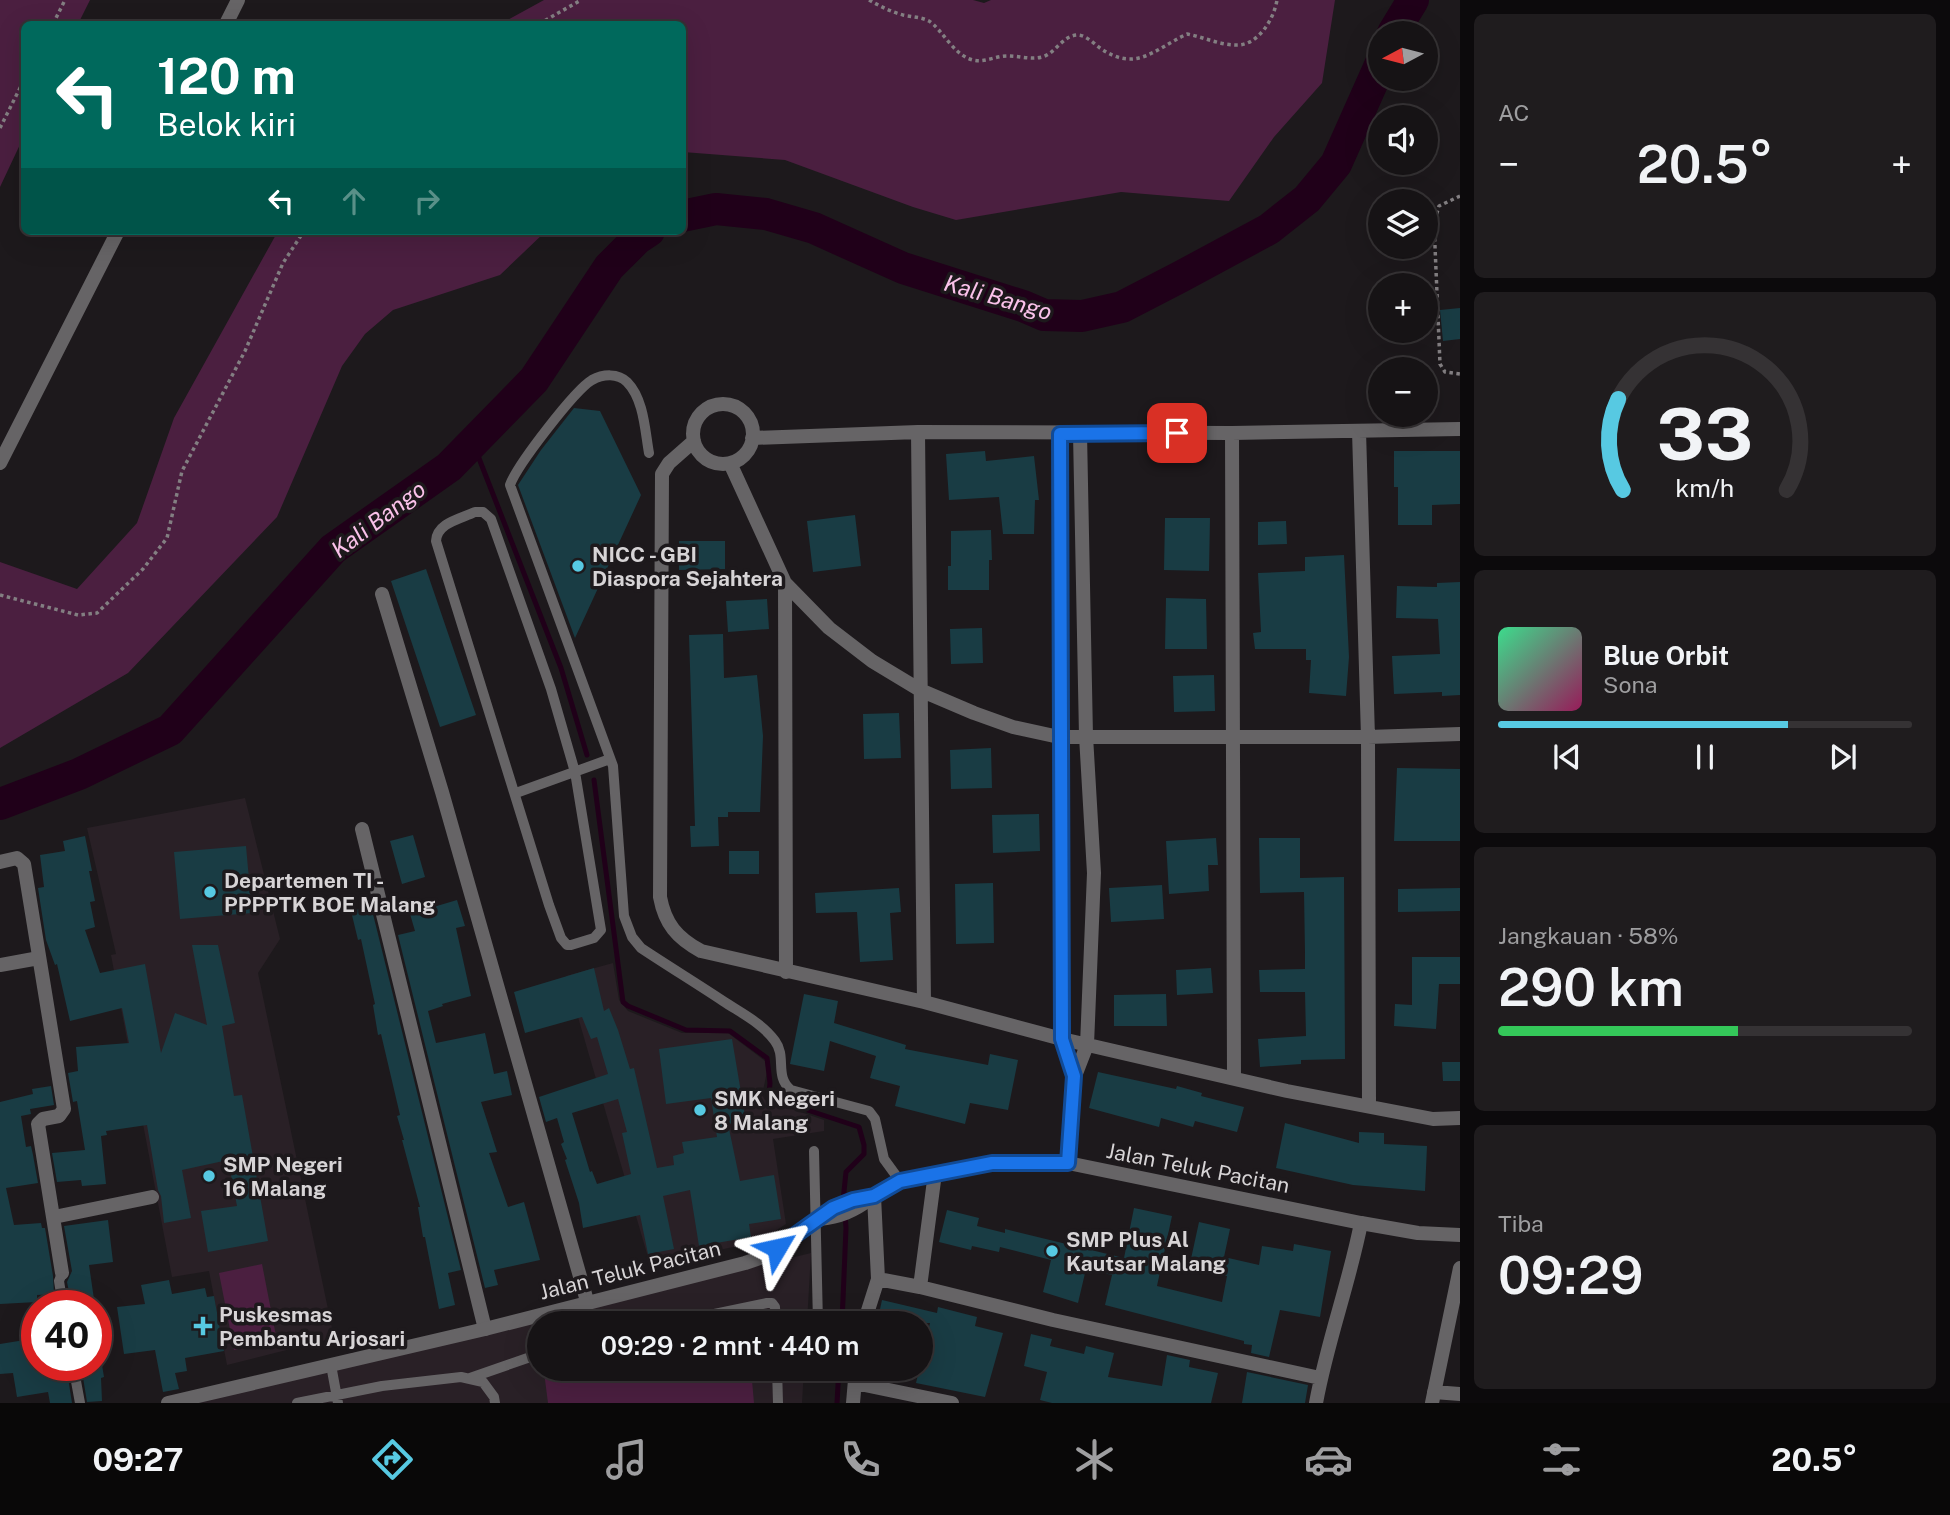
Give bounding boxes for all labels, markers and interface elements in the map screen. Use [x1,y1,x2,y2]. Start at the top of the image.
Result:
north arrow [1368,21,1438,91]
map controls [1368,21,1438,427]
text: 120 m [157,47,296,105]
icon: left [42,49,133,140]
text: AC [1498,99,1529,126]
button: sound [1368,105,1438,175]
text: Belok kiri [157,106,296,143]
text: 20.5° [1637,134,1773,195]
text: − [1498,142,1519,187]
text: + [1891,142,1912,187]
icon: left [262,182,300,220]
icon: ahead [335,182,373,220]
icon: right [408,182,446,220]
button: layers [1368,189,1438,259]
water label: Kali Bango [941,269,1055,325]
button: + [1368,273,1438,343]
button: − [1368,357,1438,427]
text: 33 [1657,391,1753,476]
pin [1147,403,1207,463]
icon: arrive [1158,414,1196,452]
text: km/h [1676,472,1734,502]
water label: Kali Bango [326,475,430,563]
place label: NICC - GBI Diaspora Sejahtera [592,542,783,591]
marker: NICC - GBI Diaspora Sejahtera [570,558,586,574]
text: Blue Orbit [1603,640,1729,671]
text: Sona [1603,671,1657,698]
icon: previous [1548,738,1586,776]
icon: pause [1686,738,1724,776]
icon: next [1824,738,1862,776]
place label: Departemen TI - PPPPTK BOE Malang [224,868,435,917]
marker: Departemen TI - PPPPTK BOE Malang [202,884,218,900]
text: Jangkauan · 58% [1498,922,1679,949]
text: 290 km [1498,957,1684,1018]
place label: SMK Negeri 8 Malang [714,1086,835,1135]
marker: SMK Negeri 8 Malang [692,1102,708,1118]
street label: Jalan Teluk Pacitan [1104,1138,1292,1198]
place label: SMP Negeri 16 Malang [223,1152,343,1201]
marker: SMP Negeri 16 Malang [201,1168,217,1184]
text: Tiba [1498,1210,1544,1237]
position arrow [740,1211,814,1285]
place label: SMP Plus Al Kautsar Malang [1066,1227,1226,1276]
street label: Jalan Teluk Pacitan [537,1235,723,1305]
marker: SMP Plus Al Kautsar Malang [1044,1243,1060,1259]
text: 09:29 [1498,1245,1644,1306]
speed limit sign: 40 [21,1290,112,1381]
place label: Puskesmas Pembantu Arjosari [219,1302,405,1351]
marker: Puskesmas Pembantu Arjosari [193,1316,213,1336]
text: 09:29 · 2 mnt · 440 m [601,1330,859,1361]
icon: directions [368,1435,417,1484]
icon: music [602,1435,651,1484]
icon: phone [836,1435,885,1484]
icon: climate [1070,1435,1119,1484]
icon: car [1304,1435,1353,1484]
icon: filters [1537,1435,1586,1484]
text: 09:27 [92,1441,184,1478]
text: 20.5° [1771,1441,1858,1478]

